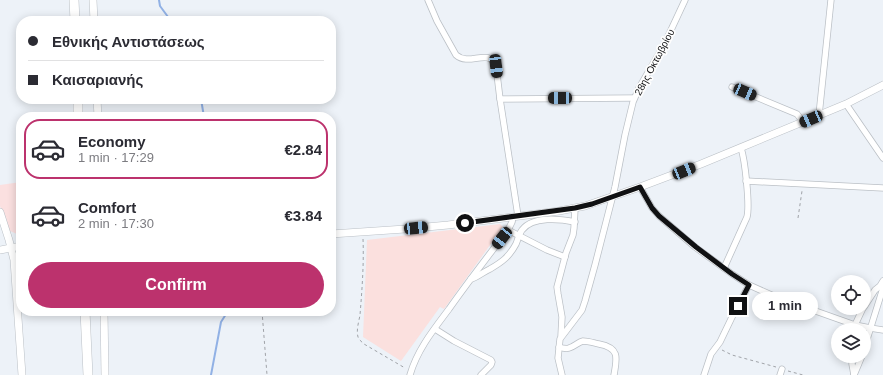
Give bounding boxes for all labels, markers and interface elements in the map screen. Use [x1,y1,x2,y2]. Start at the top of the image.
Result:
street label: 28ης Οκτωβρίου [632,27,677,97]
text: Εθνικής Αντιστάσεως [52,33,205,50]
car [489,53,503,79]
text: Καισαριανής [52,71,143,88]
car [732,82,758,102]
car [548,92,572,104]
car [798,109,824,129]
icon: car [30,131,66,167]
text: Economy [78,133,146,150]
text: €2.84 [284,141,322,158]
text: 1 min · 17:29 [78,150,154,165]
car [671,161,697,181]
icon: car [30,197,66,233]
text: Comfort [78,199,136,216]
text: €3.84 [284,207,322,224]
route start [456,214,474,232]
text: 2 min · 17:30 [78,216,154,231]
car [403,221,429,235]
car [490,225,514,251]
button: Confirm [28,262,324,308]
map controls [831,275,871,363]
button: locate [831,275,871,315]
callout: 1 min [752,292,818,320]
route end [729,297,747,315]
text: 1 min [768,298,802,313]
button: layers [831,323,871,363]

